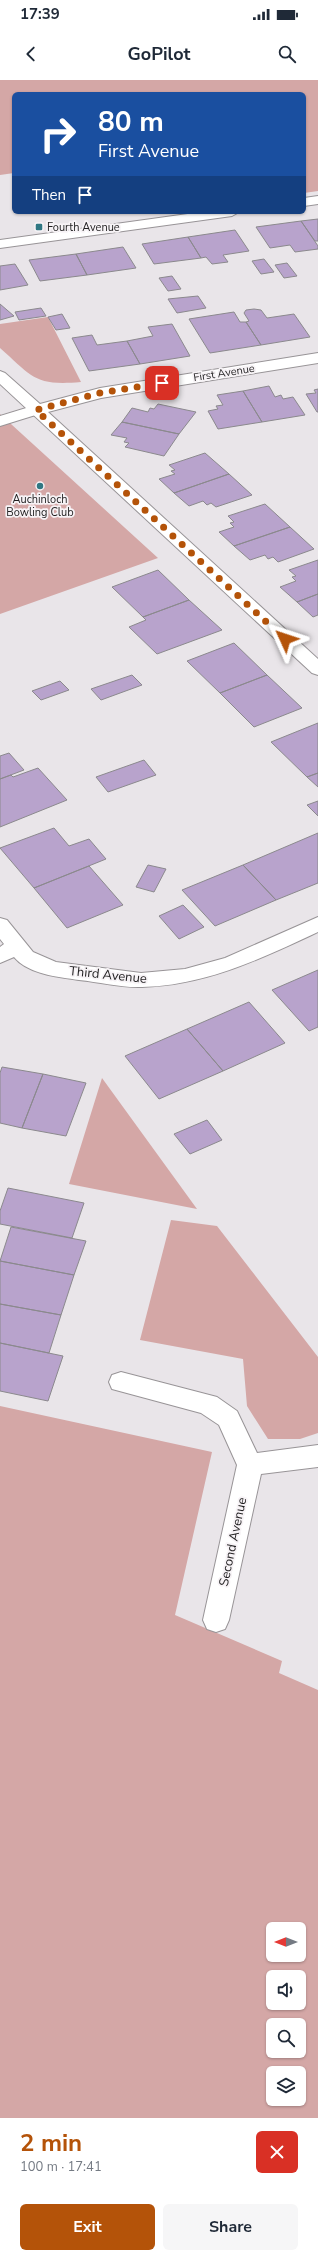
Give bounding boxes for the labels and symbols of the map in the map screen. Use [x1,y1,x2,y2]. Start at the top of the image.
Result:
place label: Fourth Avenue [47,220,120,235]
marker: Fourth Avenue [34,222,44,232]
street label: First Avenue [192,361,256,385]
pin [145,366,179,400]
marker: Auchinloch Bowling Club [35,481,45,491]
place label: Auchinloch Bowling Club [6,492,74,520]
position arrow [264,618,306,660]
street label: Third Avenue [68,962,148,988]
street label: Second Avenue [215,1496,251,1588]
north arrow [266,1922,306,1962]

